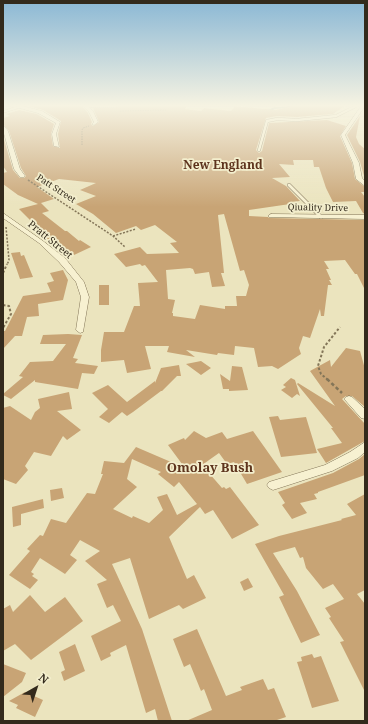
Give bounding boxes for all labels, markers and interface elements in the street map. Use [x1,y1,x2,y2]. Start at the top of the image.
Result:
district label: New England [183,159,263,173]
street label: Patt Street [34,172,78,206]
street label: Qiuality Drive [288,202,348,214]
street label: Pratt Street [25,218,75,262]
district label: Omolay Bush [167,460,253,476]
north arrow [16,668,56,708]
text: N [36,670,52,687]

